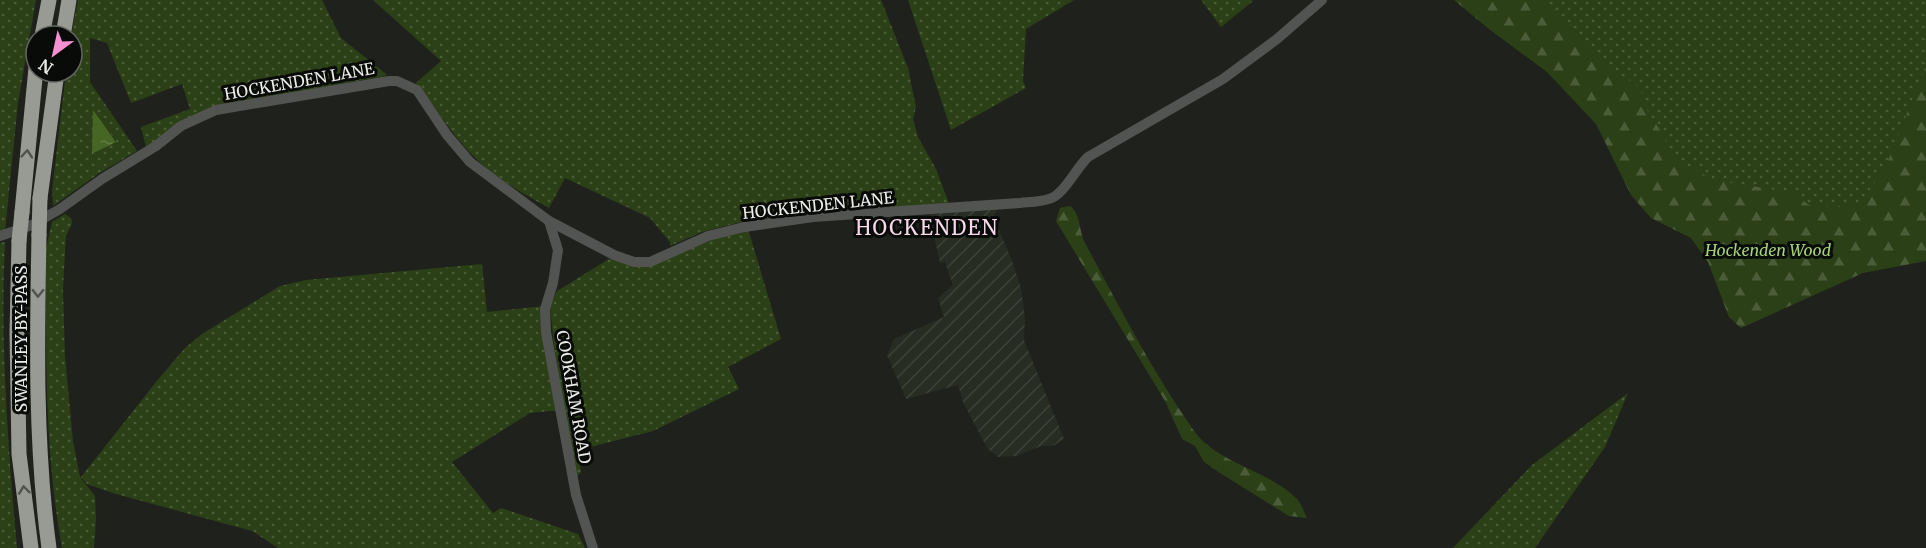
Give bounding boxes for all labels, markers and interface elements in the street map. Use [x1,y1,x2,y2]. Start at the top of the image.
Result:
north arrow [24,24,84,84]
text: N [35,55,57,78]
street label: HOCKENDEN LANE [222,58,376,104]
one-way arrow [20,149,33,158]
street label: HOCKENDEN LANE [741,187,895,223]
district label: HOCKENDEN [855,215,999,240]
park label: Hockenden Wood [1704,240,1832,260]
street label: SWANLEY BY-PASS [11,265,31,413]
one-way arrow [32,289,44,298]
street label: COOKHAM ROAD [552,329,596,465]
one-way arrow [18,485,30,494]

